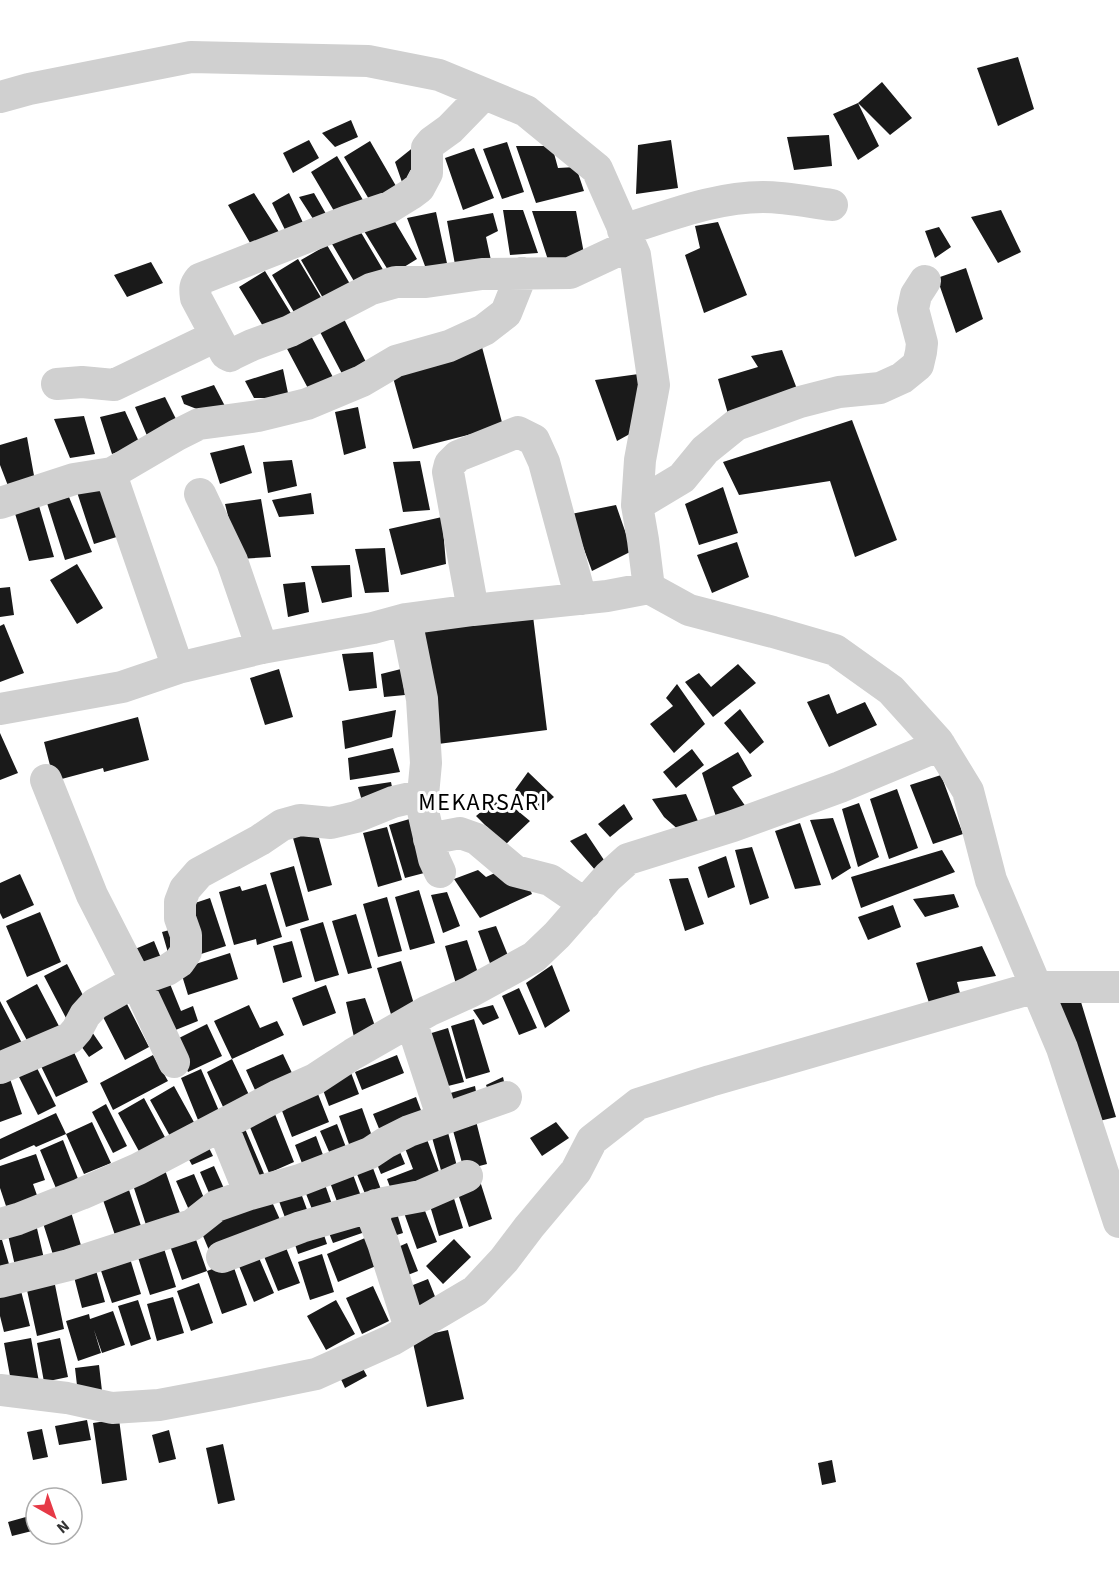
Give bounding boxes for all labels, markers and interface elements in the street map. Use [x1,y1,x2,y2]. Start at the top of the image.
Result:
district label: MEKARSARI [418,785,548,820]
north arrow [24,1486,84,1546]
text: N [52,1515,74,1539]

